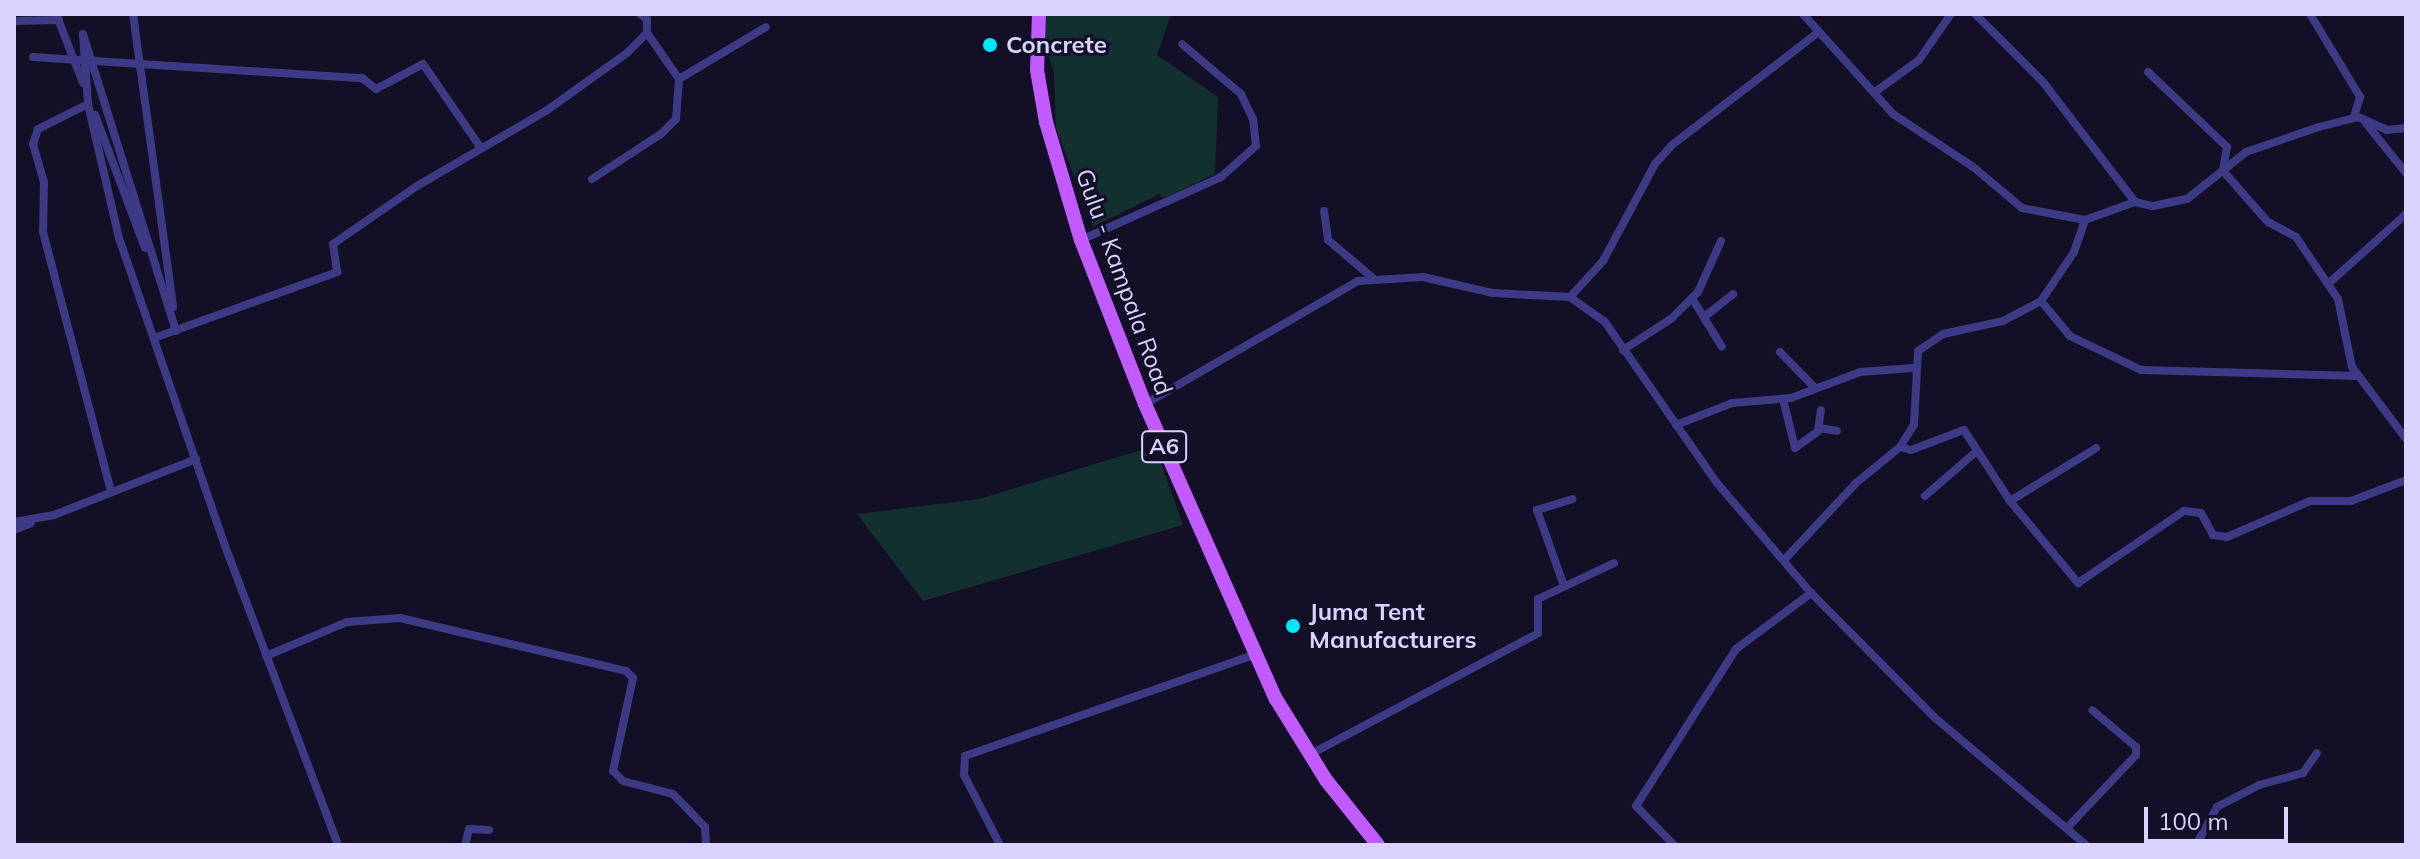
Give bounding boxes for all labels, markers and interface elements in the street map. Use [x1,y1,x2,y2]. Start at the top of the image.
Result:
place label: Concrete [1006,31,1107,59]
marker: Concrete [981,36,999,54]
street label: Gulu - Kampala Road [1070,165,1178,399]
road number: A6 [1140,429,1188,465]
place label: Juma Tent Manufacturers [1309,598,1476,654]
marker: Juma Tent Manufacturers [1284,617,1302,635]
scale bar [2148,791,2292,841]
text: 100 m [2158,806,2229,836]

